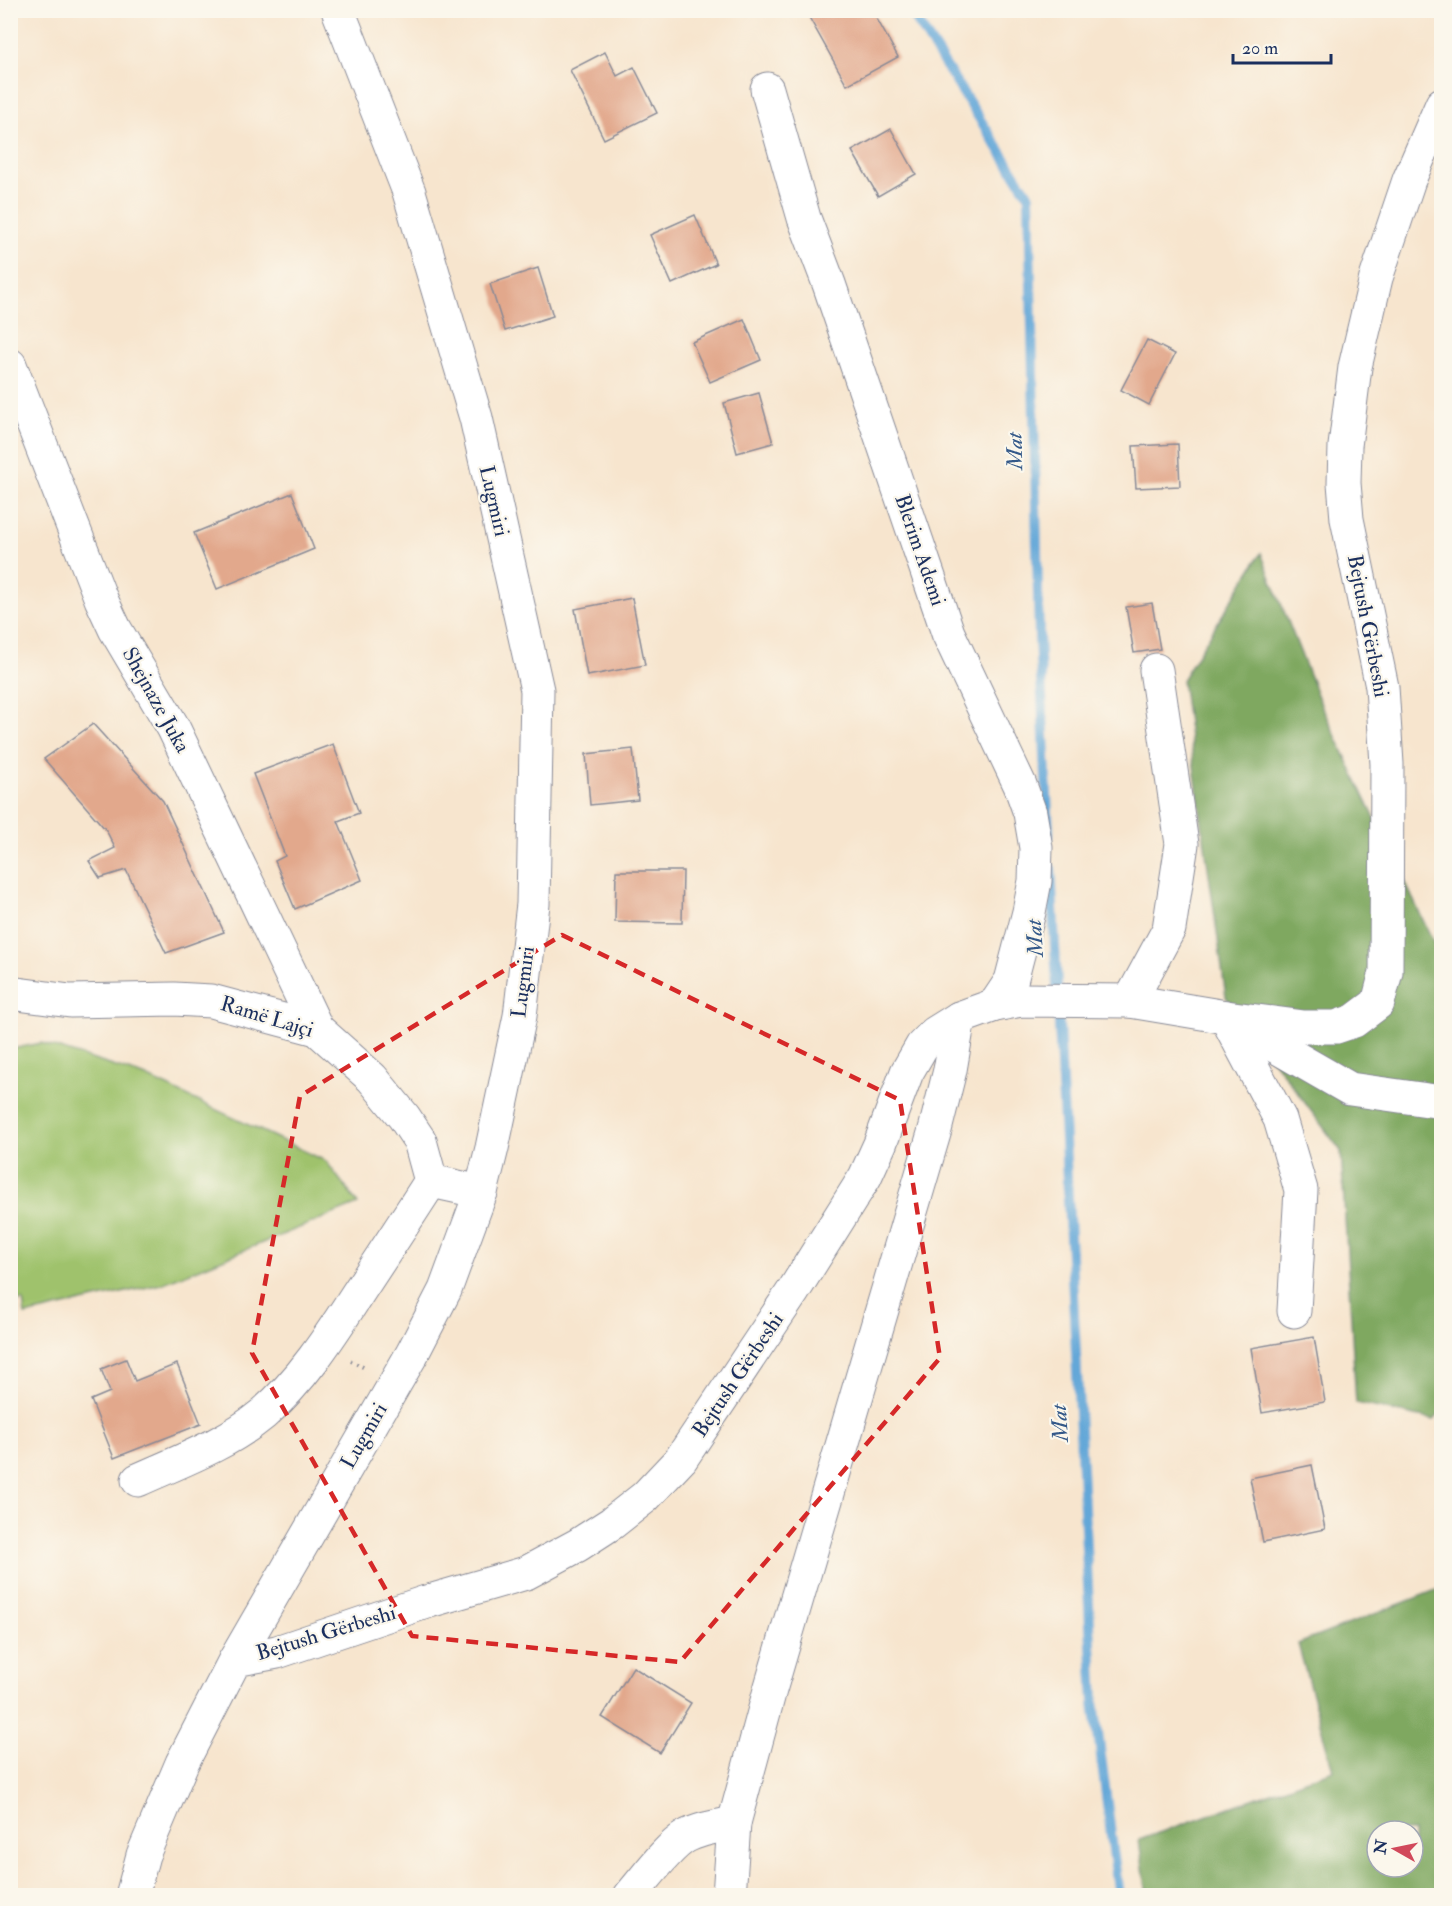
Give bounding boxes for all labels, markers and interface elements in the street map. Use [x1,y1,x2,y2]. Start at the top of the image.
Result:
scale bar [1233,27,1330,65]
text: 20 m [1242,37,1278,60]
water label: Mat [1001,430,1029,472]
street label: Lugmiri [473,463,515,539]
street label: Blerim Ademi [888,491,952,610]
street label: Bejtush Gërbeshi [1341,552,1395,700]
street label: Shejnaze Juka [116,642,196,758]
water label: Mat [1020,917,1050,960]
street label: Lugmiri [505,944,541,1019]
street label: Ramë Lajçi [217,990,317,1044]
street label: Bejtush Gërbeshi [686,1307,790,1443]
street label: Lugmiri [334,1398,394,1474]
water label: Mat [1045,1402,1075,1445]
street label: Bejtush Gërbeshi [253,1599,400,1667]
north arrow [1365,1819,1425,1879]
text: N [1370,1838,1392,1856]

